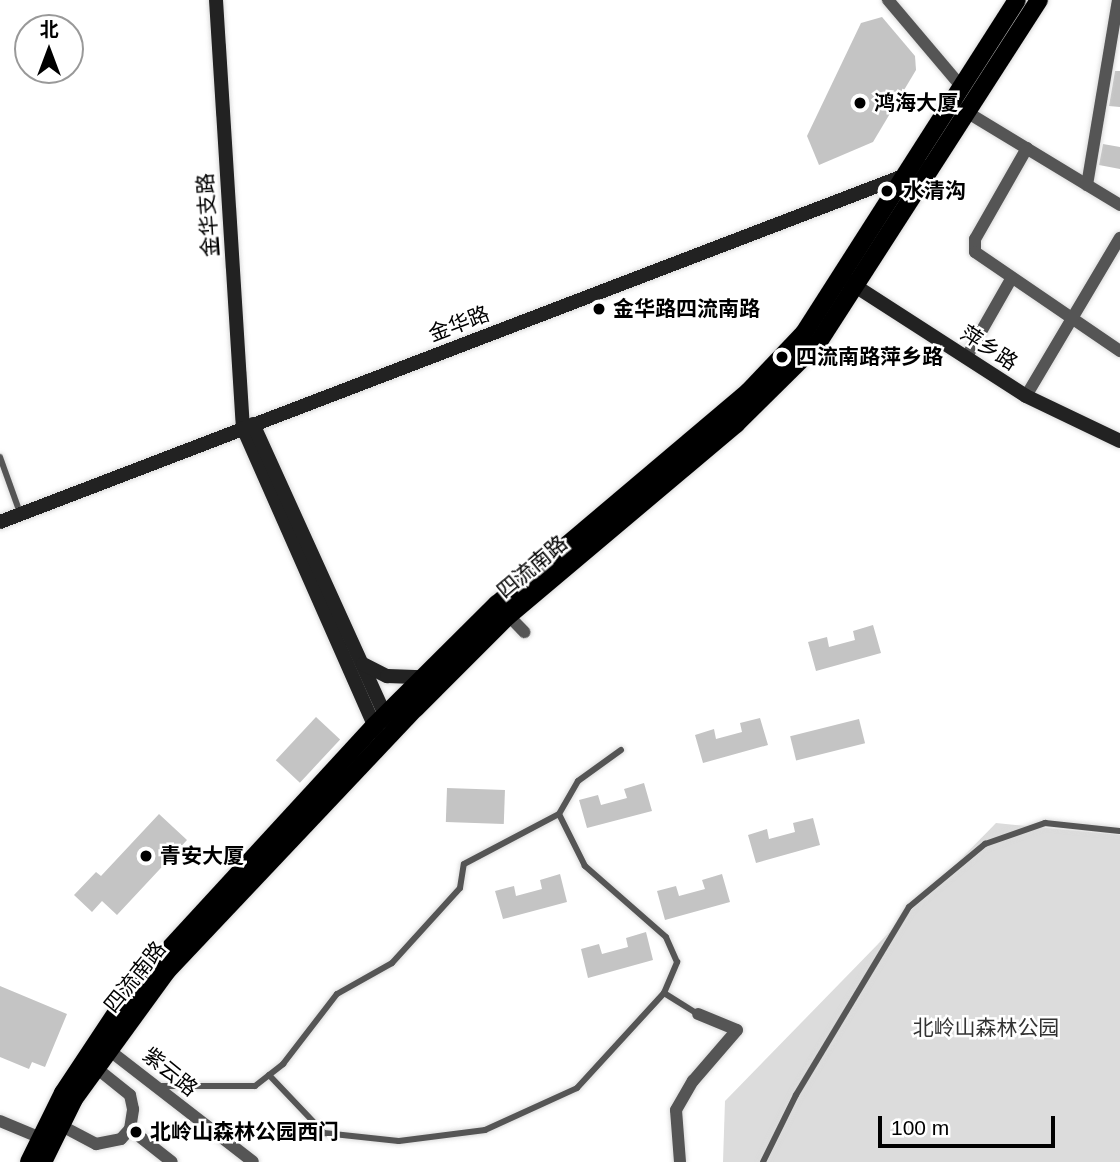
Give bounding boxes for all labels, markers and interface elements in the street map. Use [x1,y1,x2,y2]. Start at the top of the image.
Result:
north arrow [14,14,84,84]
text: 北 [39,19,59,40]
place label: 鸿海大厦 [874,90,958,116]
marker: 鸿海大厦 [852,95,868,111]
street label: 金华支路 [193,172,223,258]
place label: 水清沟 [903,178,966,204]
marker: 水清沟 [877,181,897,201]
place label: 金华路四流南路 [613,296,760,322]
street label: 金华路 [425,301,493,347]
marker: 金华路四流南路 [591,301,607,317]
street label: 萍乡路 [956,320,1022,376]
place label: 四流南路萍乡路 [796,344,943,370]
marker: 四流南路萍乡路 [774,349,790,365]
street label: 四流南路 [492,530,572,604]
place label: 青安大厦 [160,843,244,869]
marker: 青安大厦 [138,848,154,864]
street label: 四流南路 [99,936,171,1018]
park label: 北岭山森林公园 [913,1015,1059,1041]
street label: 紫云路 [138,1042,202,1102]
scale bar [882,1102,1059,1146]
text: 100 m [891,1116,949,1139]
place label: 北岭山森林公园西门 [150,1119,339,1145]
marker: 北岭山森林公园西门 [128,1124,144,1140]

